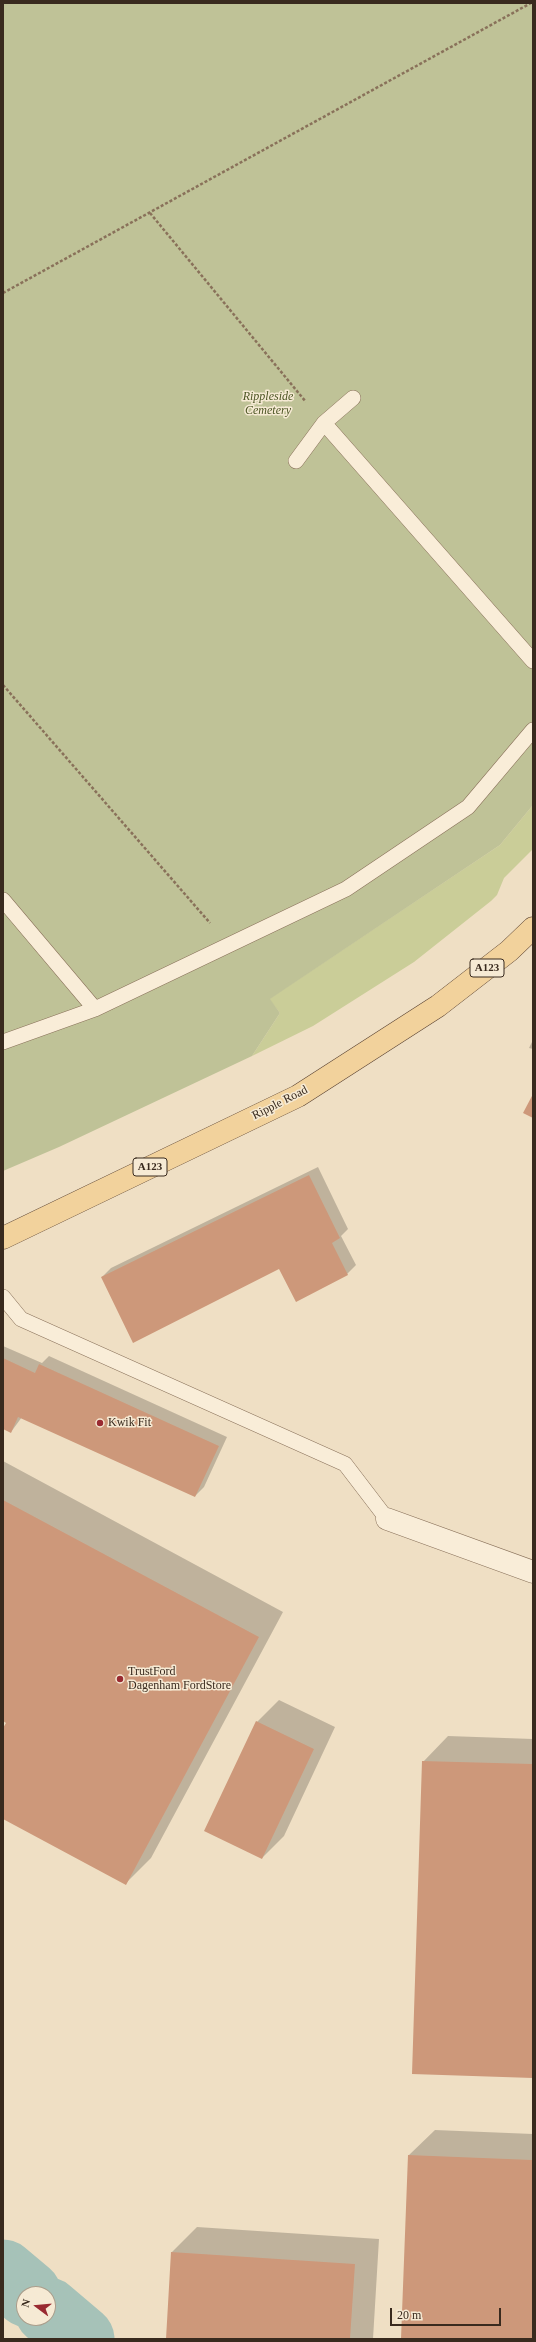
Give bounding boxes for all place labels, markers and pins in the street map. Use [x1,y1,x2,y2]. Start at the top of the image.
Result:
place label: Kwik Fit [108,1416,151,1430]
marker: Kwik Fit [95,1418,105,1428]
place label: TrustFord Dagenham FordStore [128,1665,231,1693]
marker: TrustFord Dagenham FordStore [115,1674,125,1684]

